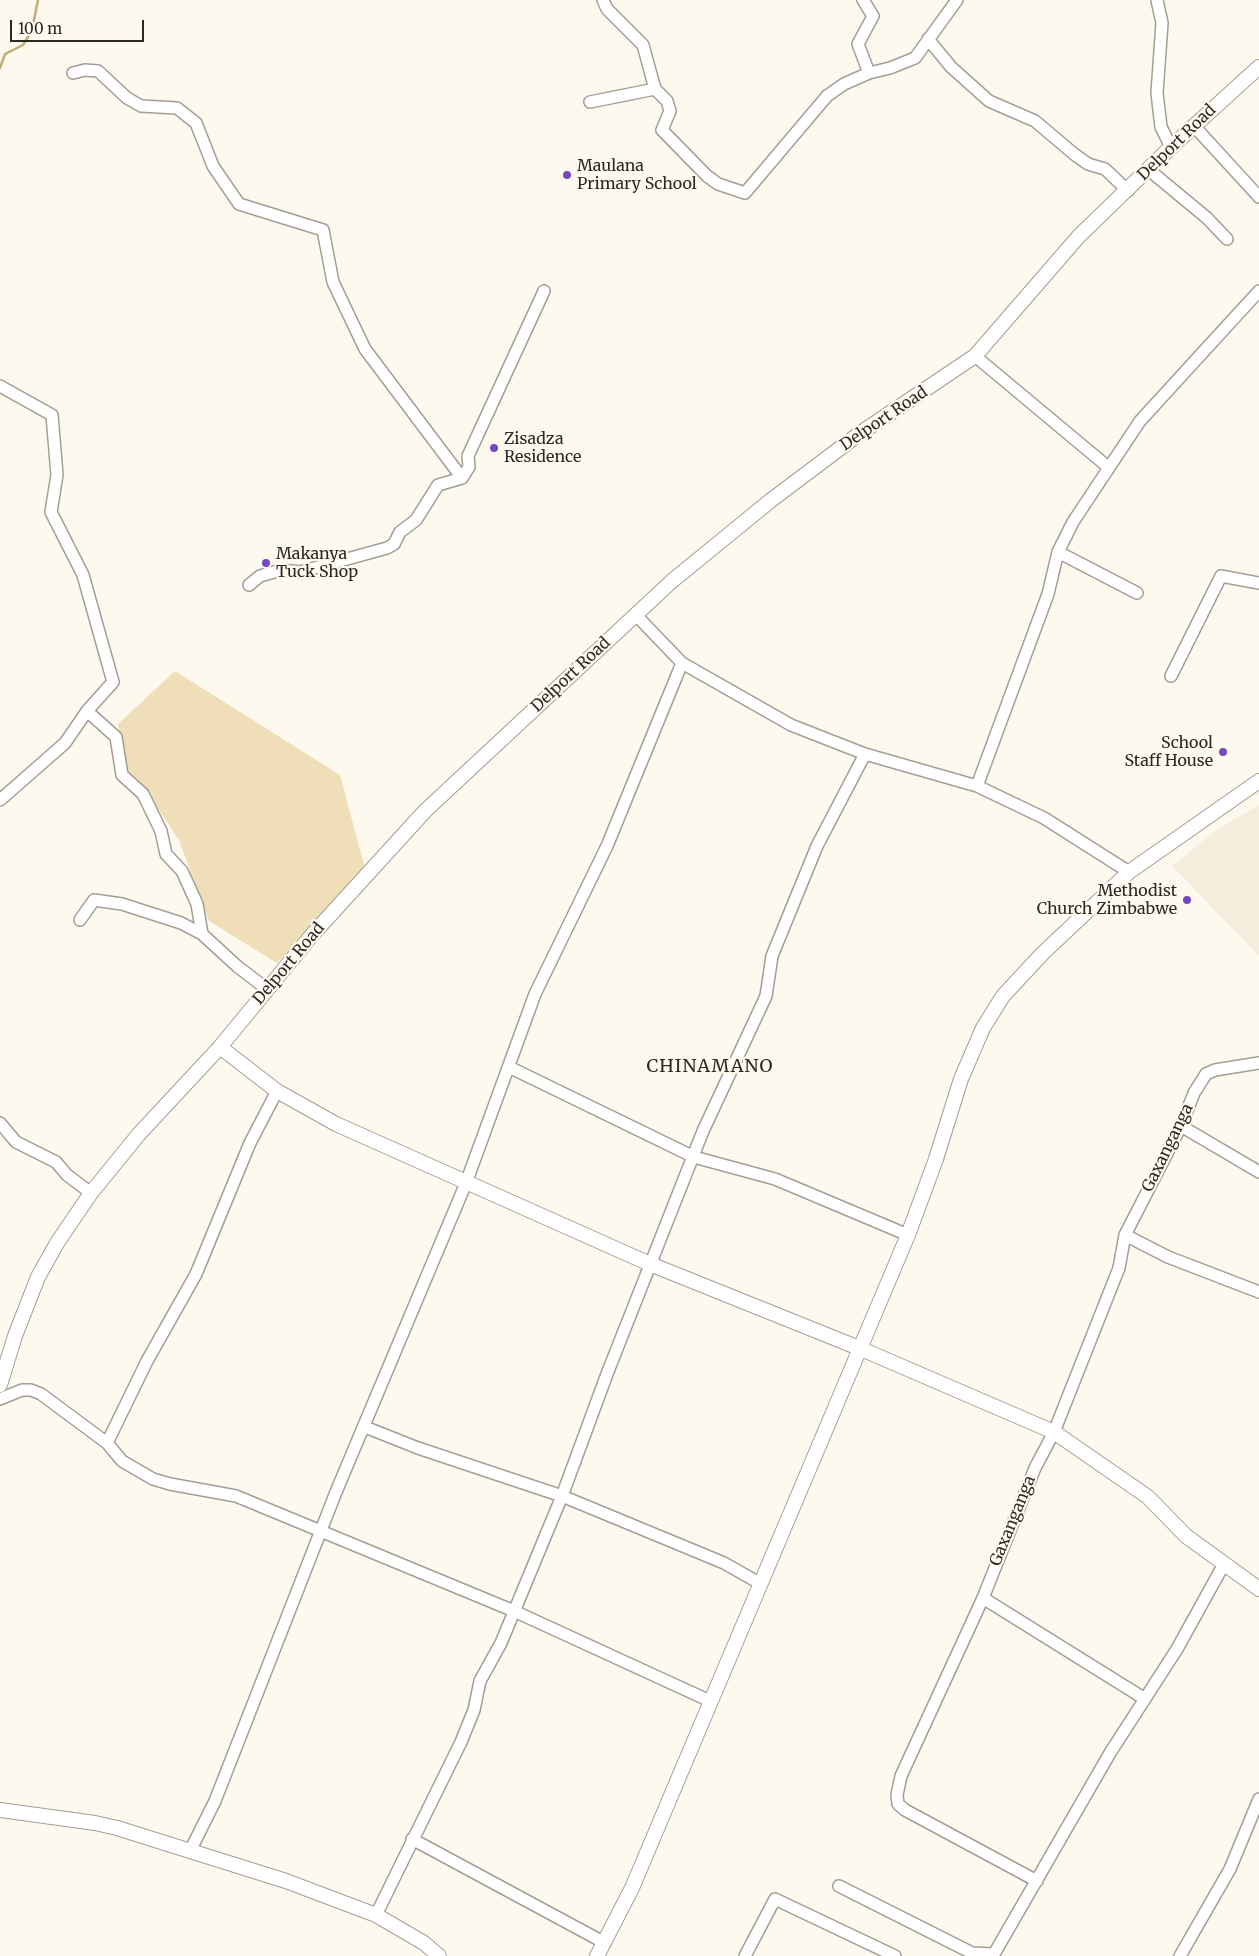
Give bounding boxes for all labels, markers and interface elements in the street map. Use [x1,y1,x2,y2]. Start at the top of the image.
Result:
scale bar [12,10,146,42]
text: 100 m [18,19,62,38]
street label: Delport Road [1134,101,1220,185]
place label: Maulana Primary School [577,156,697,194]
marker: Maulana Primary School [561,169,573,181]
street label: Delport Road [837,383,931,455]
place label: Zisadza Residence [504,429,581,467]
marker: Zisadza Residence [488,442,500,454]
place label: Makanya Tuck Shop [276,544,358,582]
marker: Makanya Tuck Shop [260,557,272,569]
street label: Delport Road [528,634,614,716]
place label: School Staff House [1124,733,1213,771]
marker: School Staff House [1217,746,1229,758]
place label: Methodist Church Zimbabwe [1037,881,1177,919]
marker: Methodist Church Zimbabwe [1181,894,1193,906]
street label: Delport Road [249,919,329,1009]
district label: CHINAMANO [645,1056,775,1078]
street label: Gaxanganga [1138,1101,1198,1195]
street label: Gaxanganga [986,1473,1040,1569]

